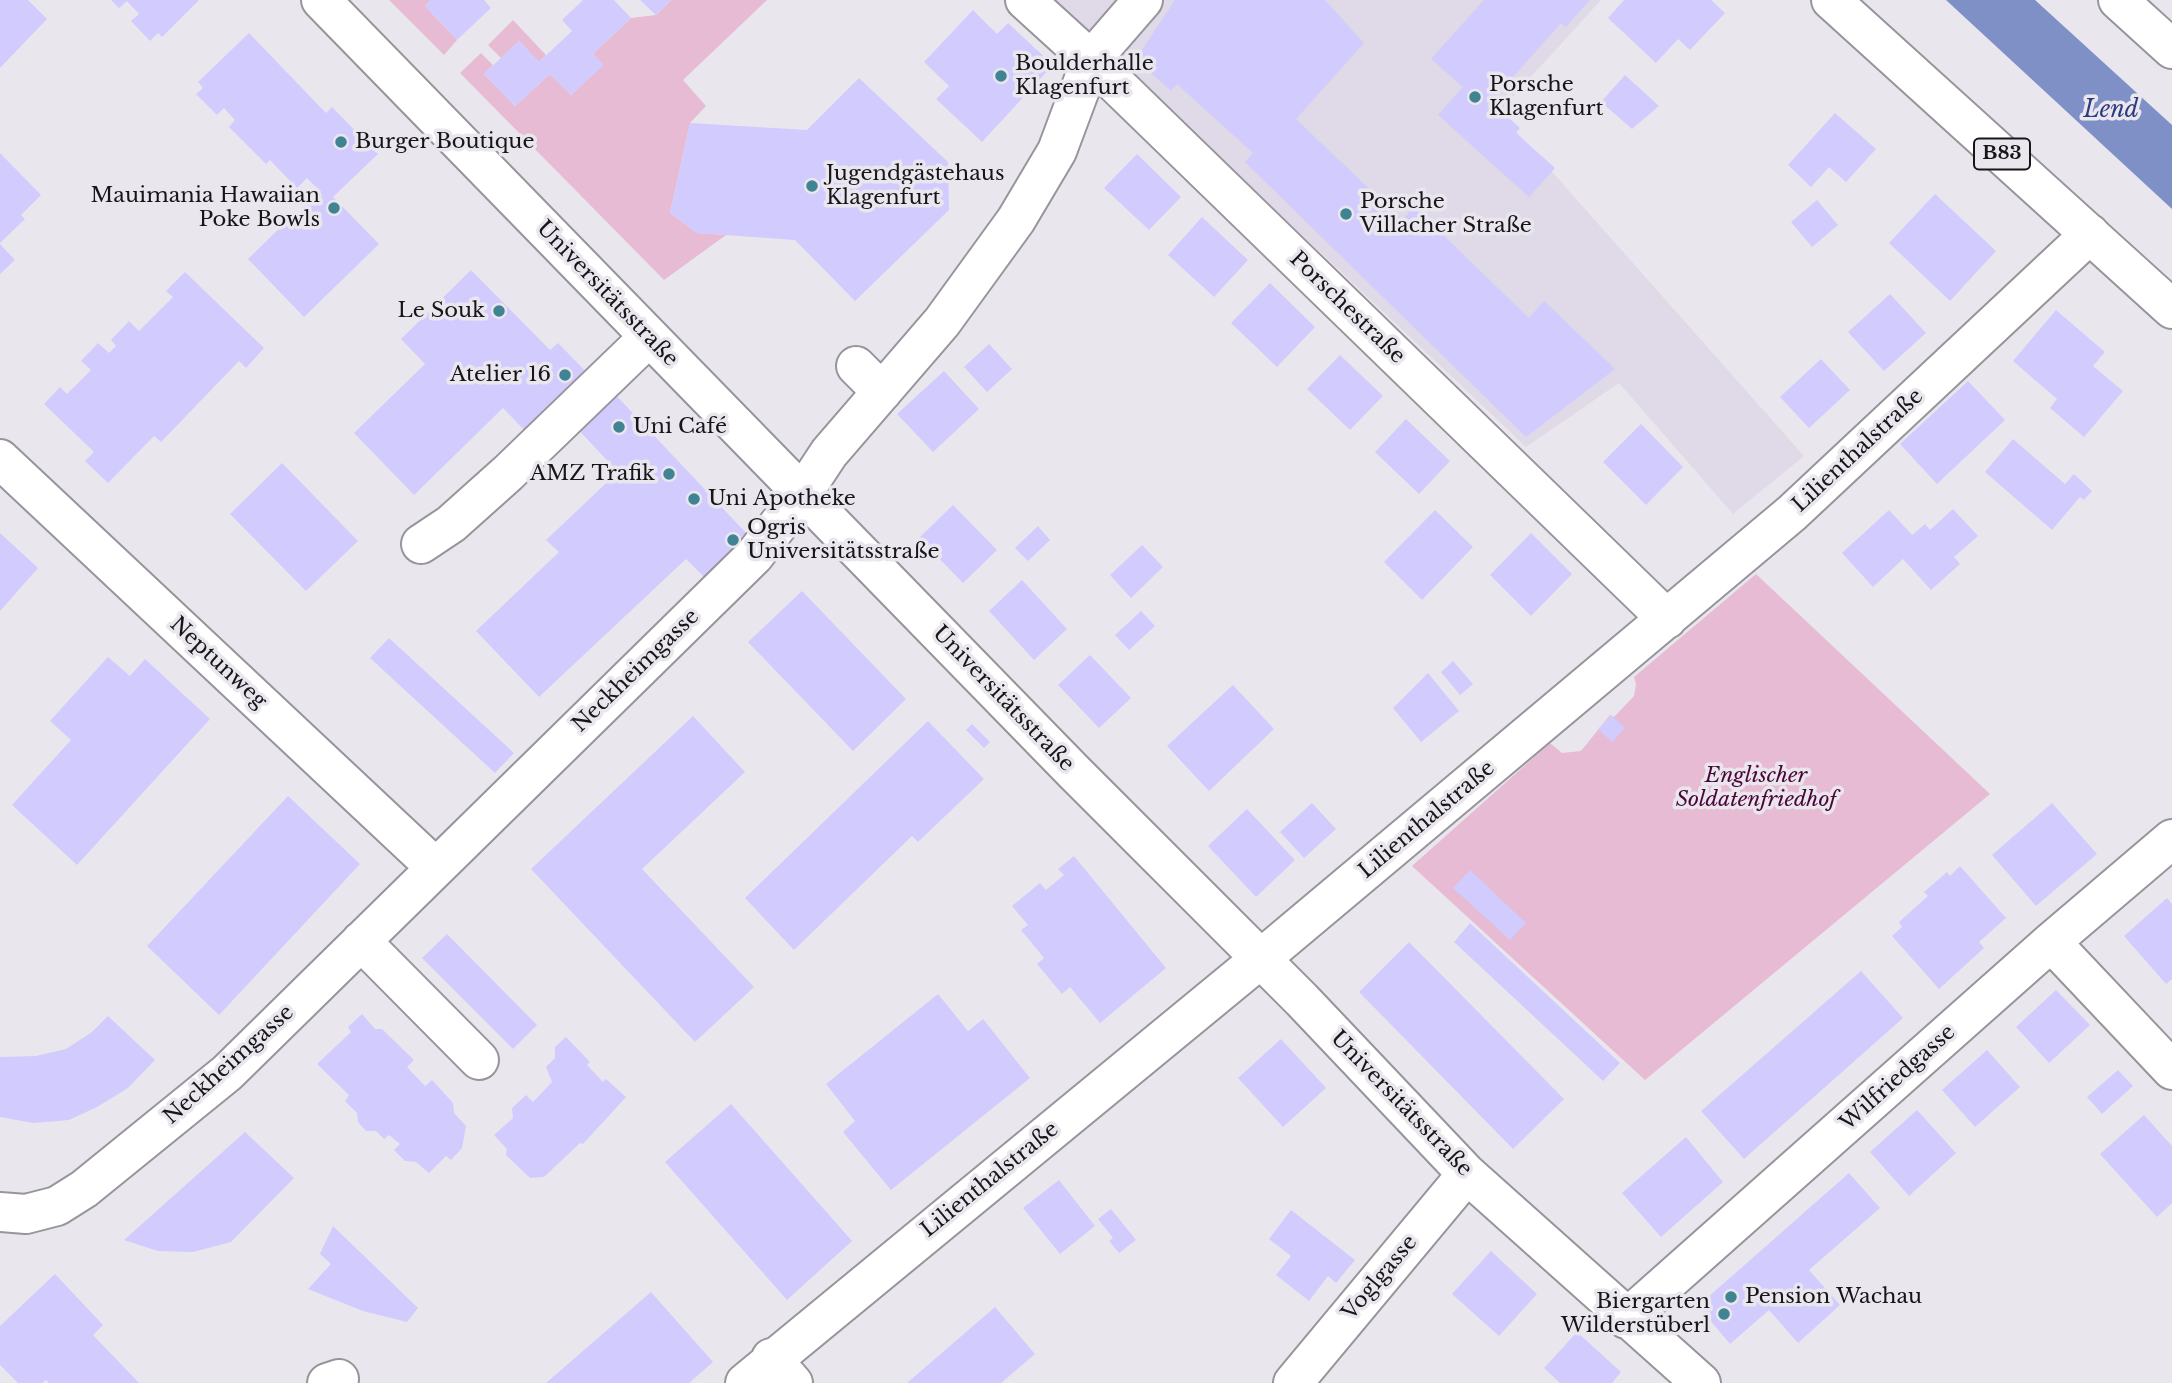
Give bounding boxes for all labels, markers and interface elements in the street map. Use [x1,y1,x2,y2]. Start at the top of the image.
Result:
place label: Boulderhalle Klagenfurt [1015,51,1154,101]
marker: Boulderhalle Klagenfurt [993,68,1009,84]
place label: Porsche Klagenfurt [1489,72,1603,122]
marker: Porsche Klagenfurt [1467,89,1483,105]
water label: Lend [2084,97,2138,125]
place label: Burger Boutique [355,129,534,155]
marker: Burger Boutique [333,134,349,150]
road number: B83 [1974,138,2030,170]
place label: Jugendgästehaus Klagenfurt [826,161,1004,211]
marker: Jugendgästehaus Klagenfurt [804,178,820,194]
place label: Mauimania Hawaiian Poke Bowls [90,183,320,233]
place label: Porsche Villacher Straße [1360,189,1532,239]
marker: Mauimania Hawaiian Poke Bowls [326,200,342,216]
marker: Porsche Villacher Straße [1338,206,1354,222]
street label: Universitätsstraße [531,216,683,372]
street label: Porschestraße [1284,247,1410,369]
place label: Le Souk [397,298,485,324]
marker: Le Souk [491,303,507,319]
place label: Atelier 16 [450,362,551,388]
marker: Atelier 16 [557,367,573,383]
street label: Lilienthalstraße [1788,384,1928,518]
place label: Uni Café [633,414,727,440]
marker: Uni Café [611,419,627,435]
place label: AMZ Trafik [530,461,655,487]
marker: AMZ Trafik [661,466,677,482]
place label: Uni Apotheke [708,486,856,512]
marker: Uni Apotheke [686,491,702,507]
place label: Ogris Universitätsstraße [747,515,940,565]
marker: Ogris Universitätsstraße [725,532,741,548]
street label: Neckheimgasse [568,604,704,738]
street label: Neptunweg [164,612,272,714]
street label: Universitätsstraße [927,621,1079,777]
street label: Lilienthalstraße [1354,756,1500,884]
park label: Englischer Soldatenfriedhof [1676,763,1836,813]
street label: Neckheimgasse [159,1000,299,1130]
street label: Wilfriedgasse [1835,1020,1961,1136]
street label: Universitätsstraße [1325,1026,1477,1182]
street label: Lilienthalstraße [916,1117,1064,1243]
street label: Voglgasse [1337,1230,1423,1326]
place label: Pension Wachau [1745,1284,1922,1310]
place label: Biergarten Wilderstüberl [1561,1289,1710,1339]
marker: Pension Wachau [1723,1289,1739,1305]
marker: Biergarten Wilderstüberl [1716,1306,1732,1322]

